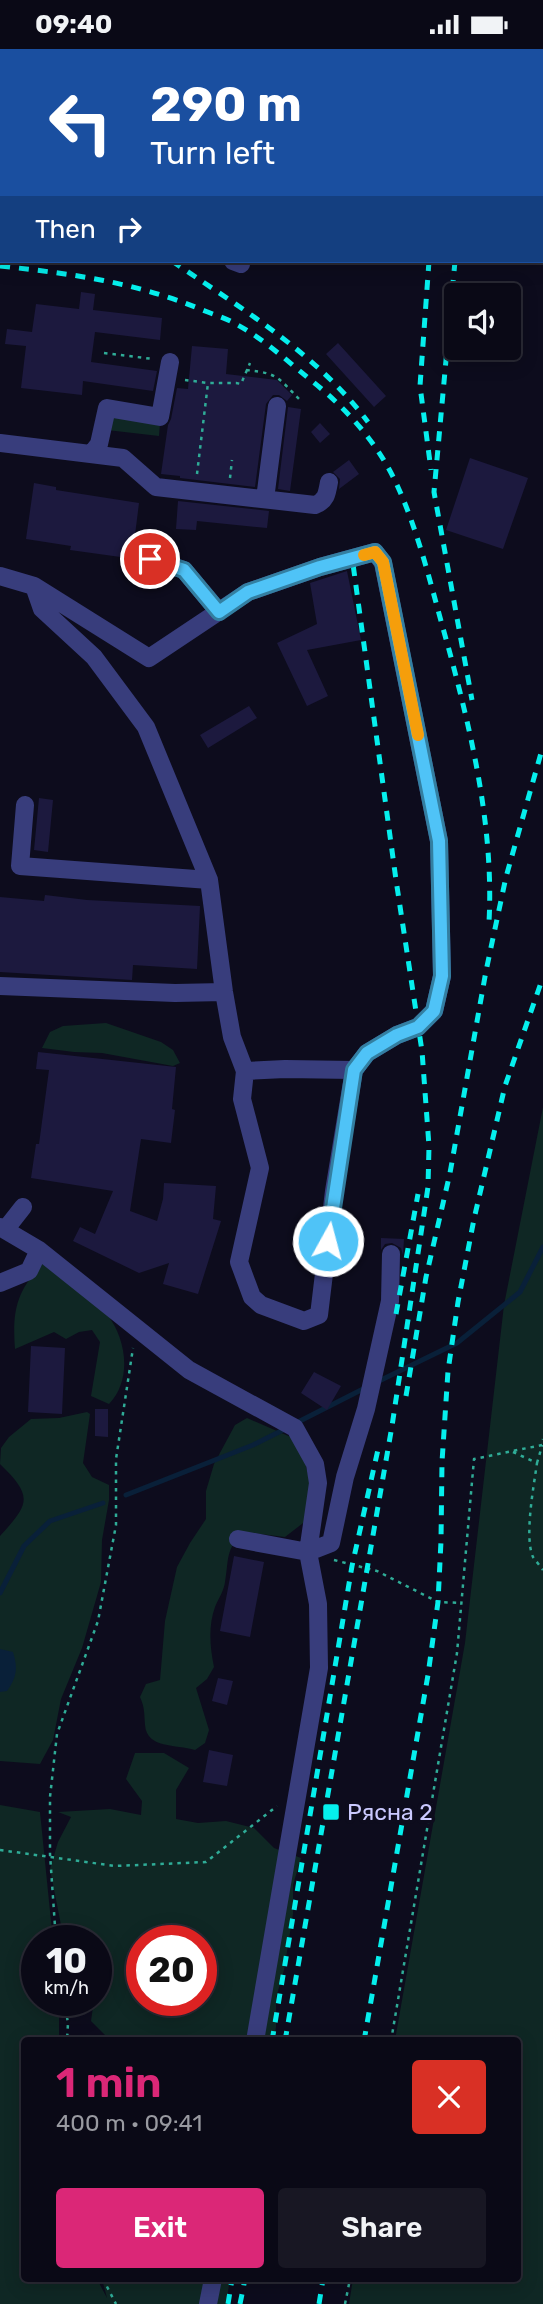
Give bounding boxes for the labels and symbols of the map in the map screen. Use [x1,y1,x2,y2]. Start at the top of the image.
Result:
pin [120,529,180,589]
position arrow [291,1204,365,1278]
place label: Рясна 2 [347,1798,433,1826]
marker: Рясна 2 [321,1802,341,1822]
speed limit sign: 20 [126,1925,217,2016]

